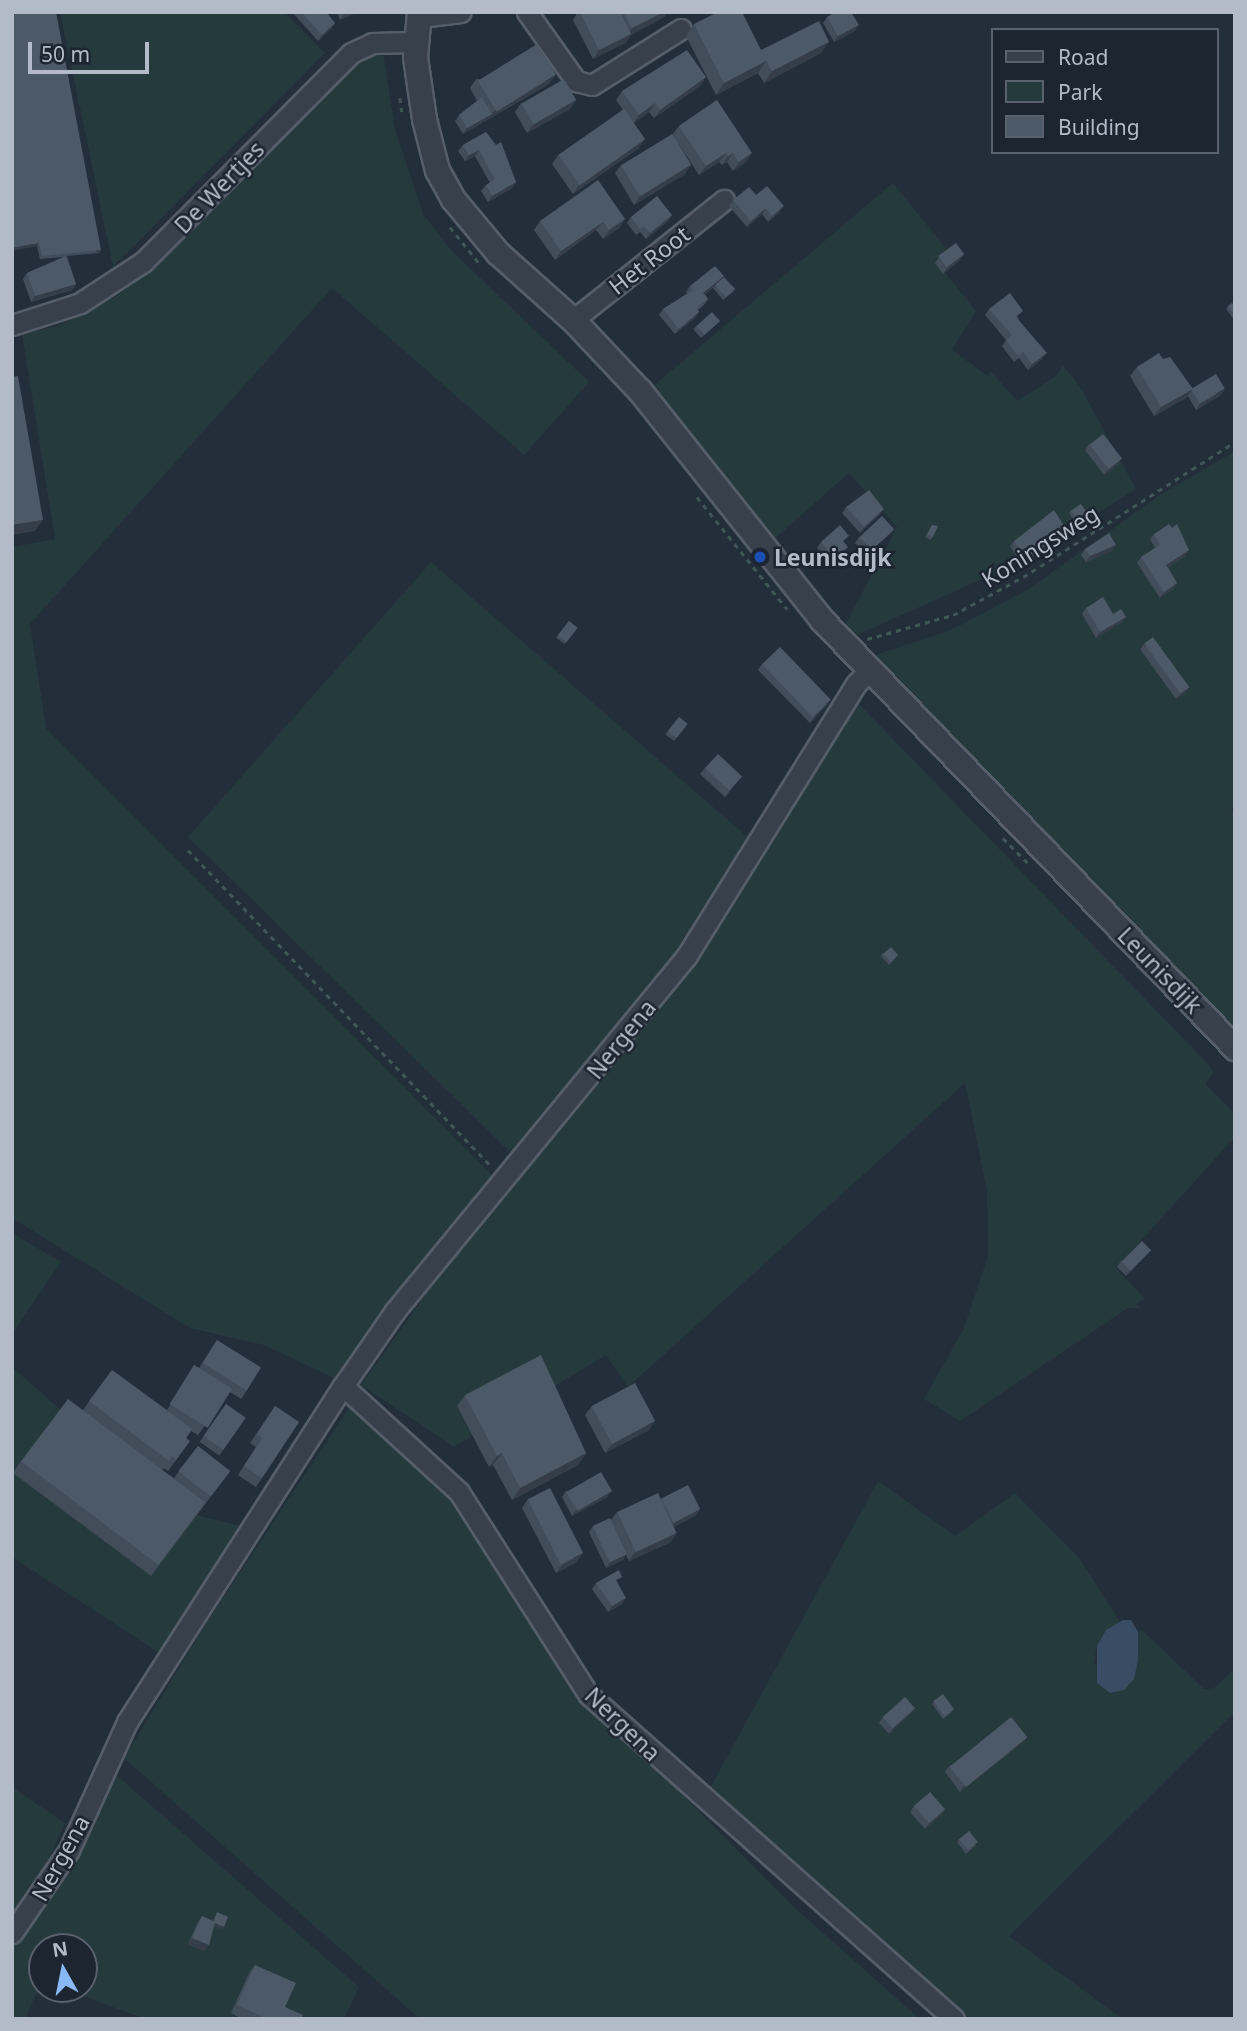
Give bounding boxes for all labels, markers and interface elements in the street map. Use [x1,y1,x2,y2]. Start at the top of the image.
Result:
scale bar [32,28,152,72]
legend [992,28,1219,154]
text: 50 m [41,40,90,68]
text: Road [1058,43,1108,71]
text: Park [1058,78,1102,106]
text: Building [1058,113,1140,141]
street label: De Wertjes [168,135,270,239]
street label: Het Root [603,220,695,300]
street label: Koningsweg [976,499,1104,593]
place label: Leunisdijk [774,543,891,571]
marker: Leunisdijk [752,549,768,565]
street label: Leunisdijk [1112,921,1208,1019]
street label: Nergena [581,994,661,1084]
street label: Nergena [580,1681,666,1767]
street label: Nergena [25,1810,95,1906]
north arrow [28,1933,98,2003]
text: N [50,1935,70,1963]

